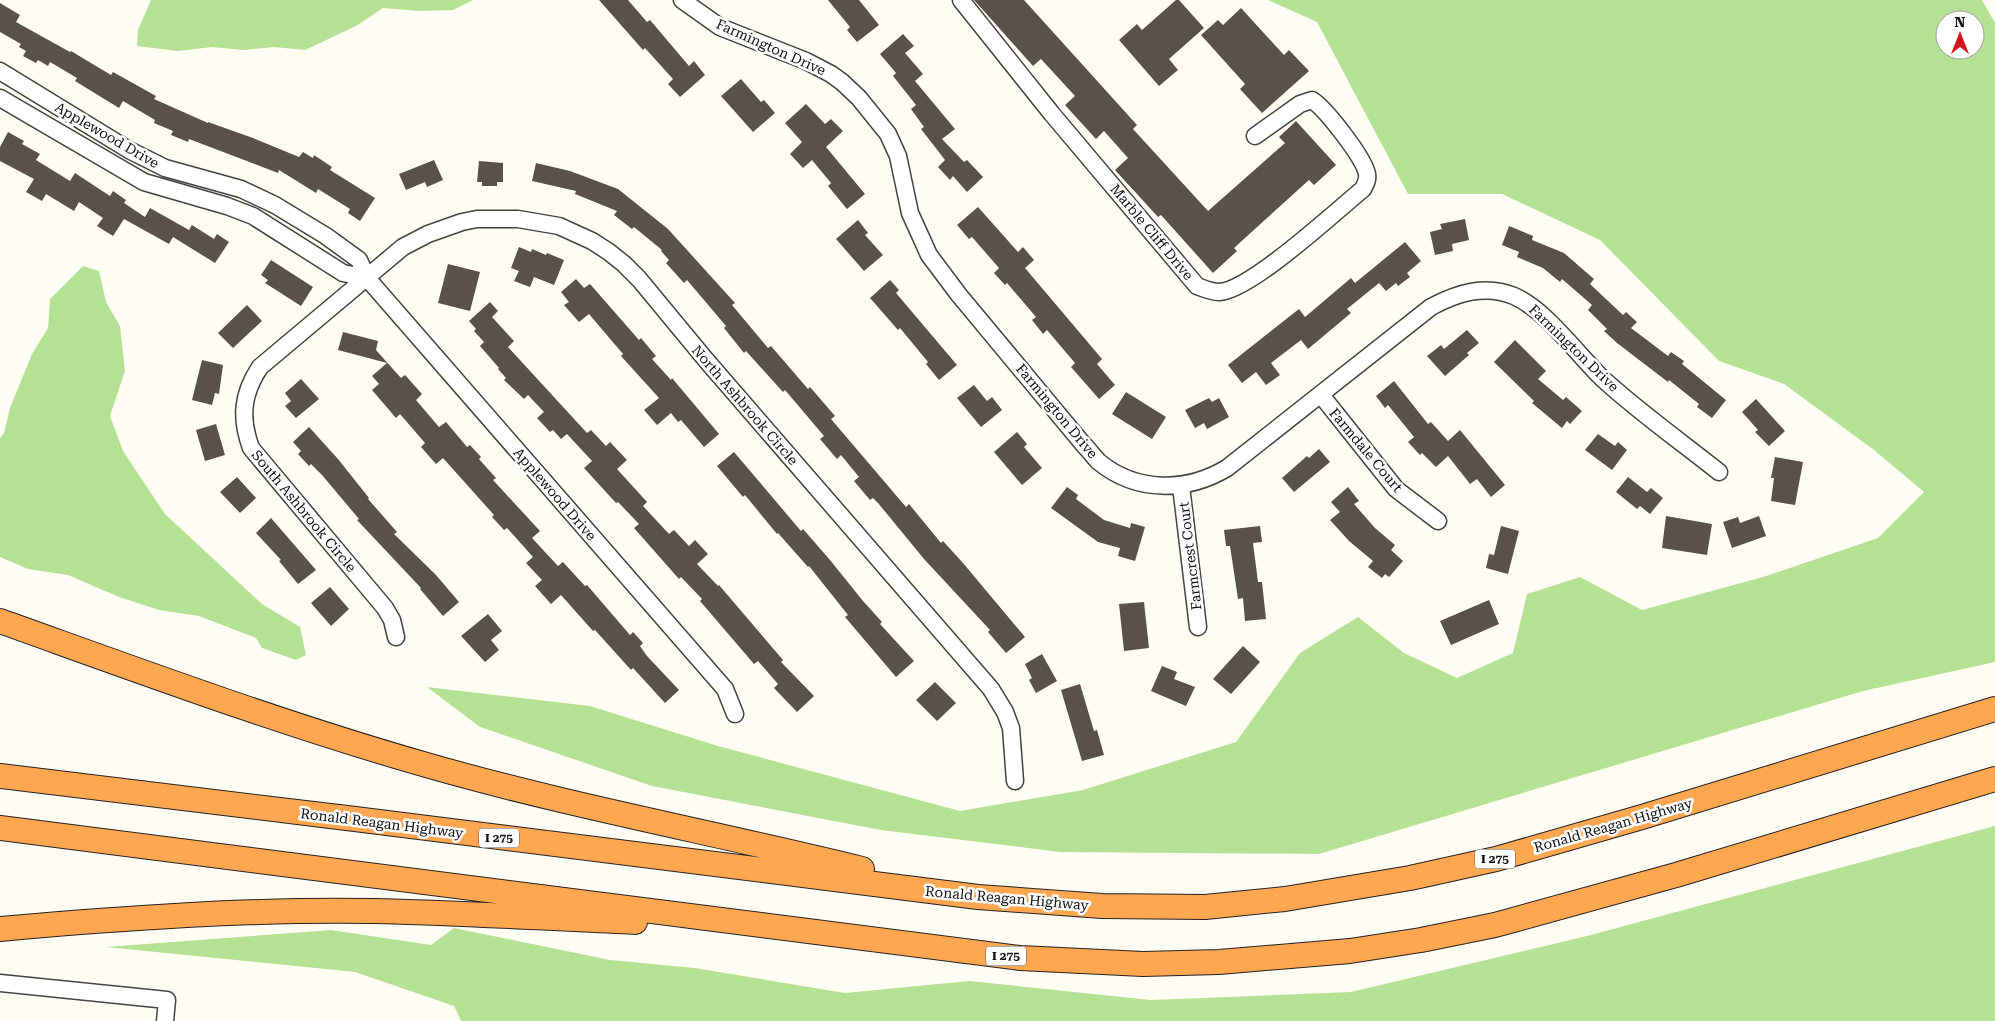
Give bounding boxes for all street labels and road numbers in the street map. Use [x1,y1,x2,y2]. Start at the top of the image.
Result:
street label: Farmington Drive [714,16,829,78]
street label: Applewood Drive [52,99,162,171]
street label: Marble Cliff Drive [1107,181,1197,283]
street label: Farmington Drive [1526,301,1622,395]
street label: North Ashbrook Circle [689,342,801,468]
street label: Farmington Drive [1013,361,1101,462]
street label: Farmdale Court [1326,405,1406,495]
street label: Applewood Drive [510,444,600,544]
street label: South Ashbrook Circle [248,447,360,575]
street label: Farmcrest Court [1175,501,1205,611]
street label: Ronald Reagan Highway [1532,795,1695,855]
street label: Ronald Reagan Highway [300,805,465,841]
road number: I 275 [479,828,519,848]
road number: I 275 [1475,850,1515,869]
street label: Ronald Reagan Highway [925,883,1090,913]
road number: I 275 [986,946,1026,966]

